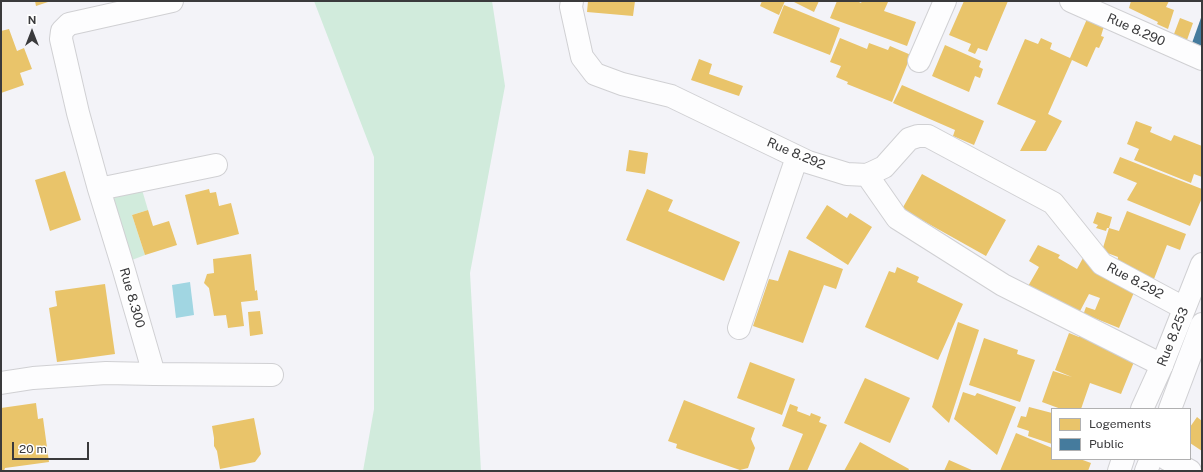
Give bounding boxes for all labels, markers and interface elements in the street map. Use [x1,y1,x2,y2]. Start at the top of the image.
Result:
street label: Rue 8.290 [1104,10,1168,50]
north arrow [12,12,52,52]
text: N [28,14,36,26]
street label: Rue 8.292 [764,135,828,173]
street label: Rue 8.292 [1104,260,1166,302]
street label: Rue 8.300 [116,266,148,330]
street label: Rue 8.253 [1154,305,1192,369]
legend [1051,408,1191,460]
text: Logements [1089,417,1151,431]
scale bar [14,434,91,460]
text: Public [1089,437,1124,451]
text: 20 m [19,442,47,456]

